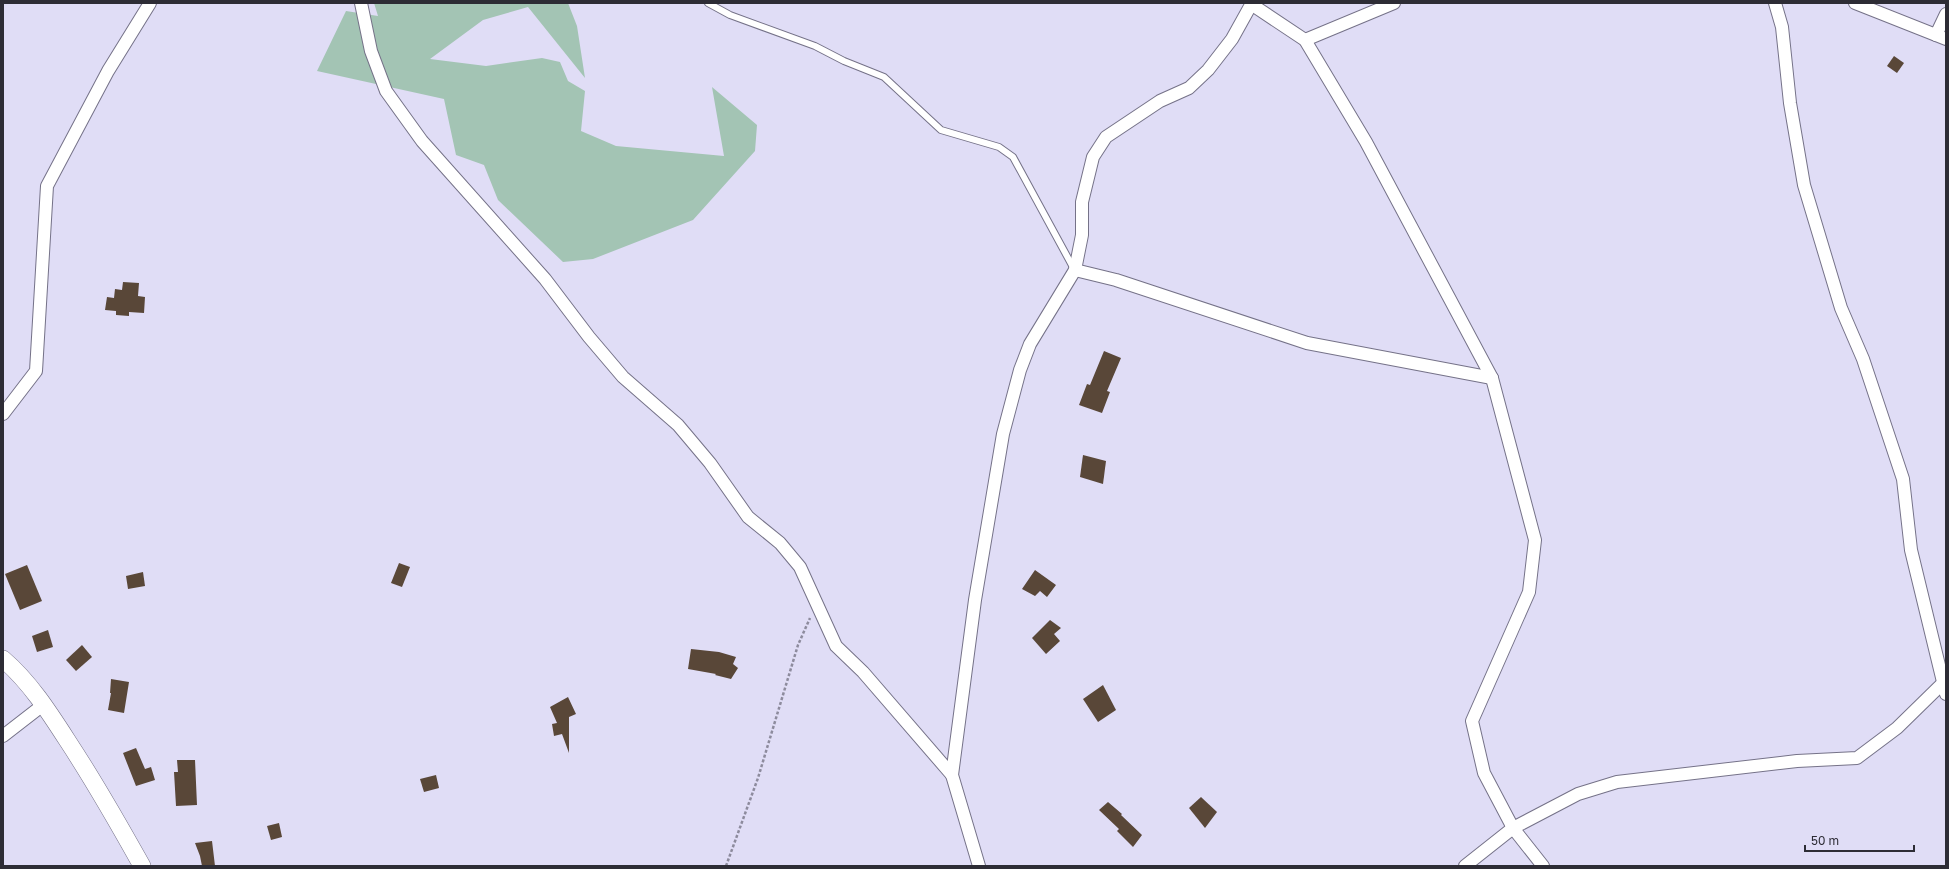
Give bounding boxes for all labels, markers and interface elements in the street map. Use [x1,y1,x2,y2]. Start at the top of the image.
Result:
scale bar [1805,827,1914,853]
text: 50 m [1811,833,1839,848]

